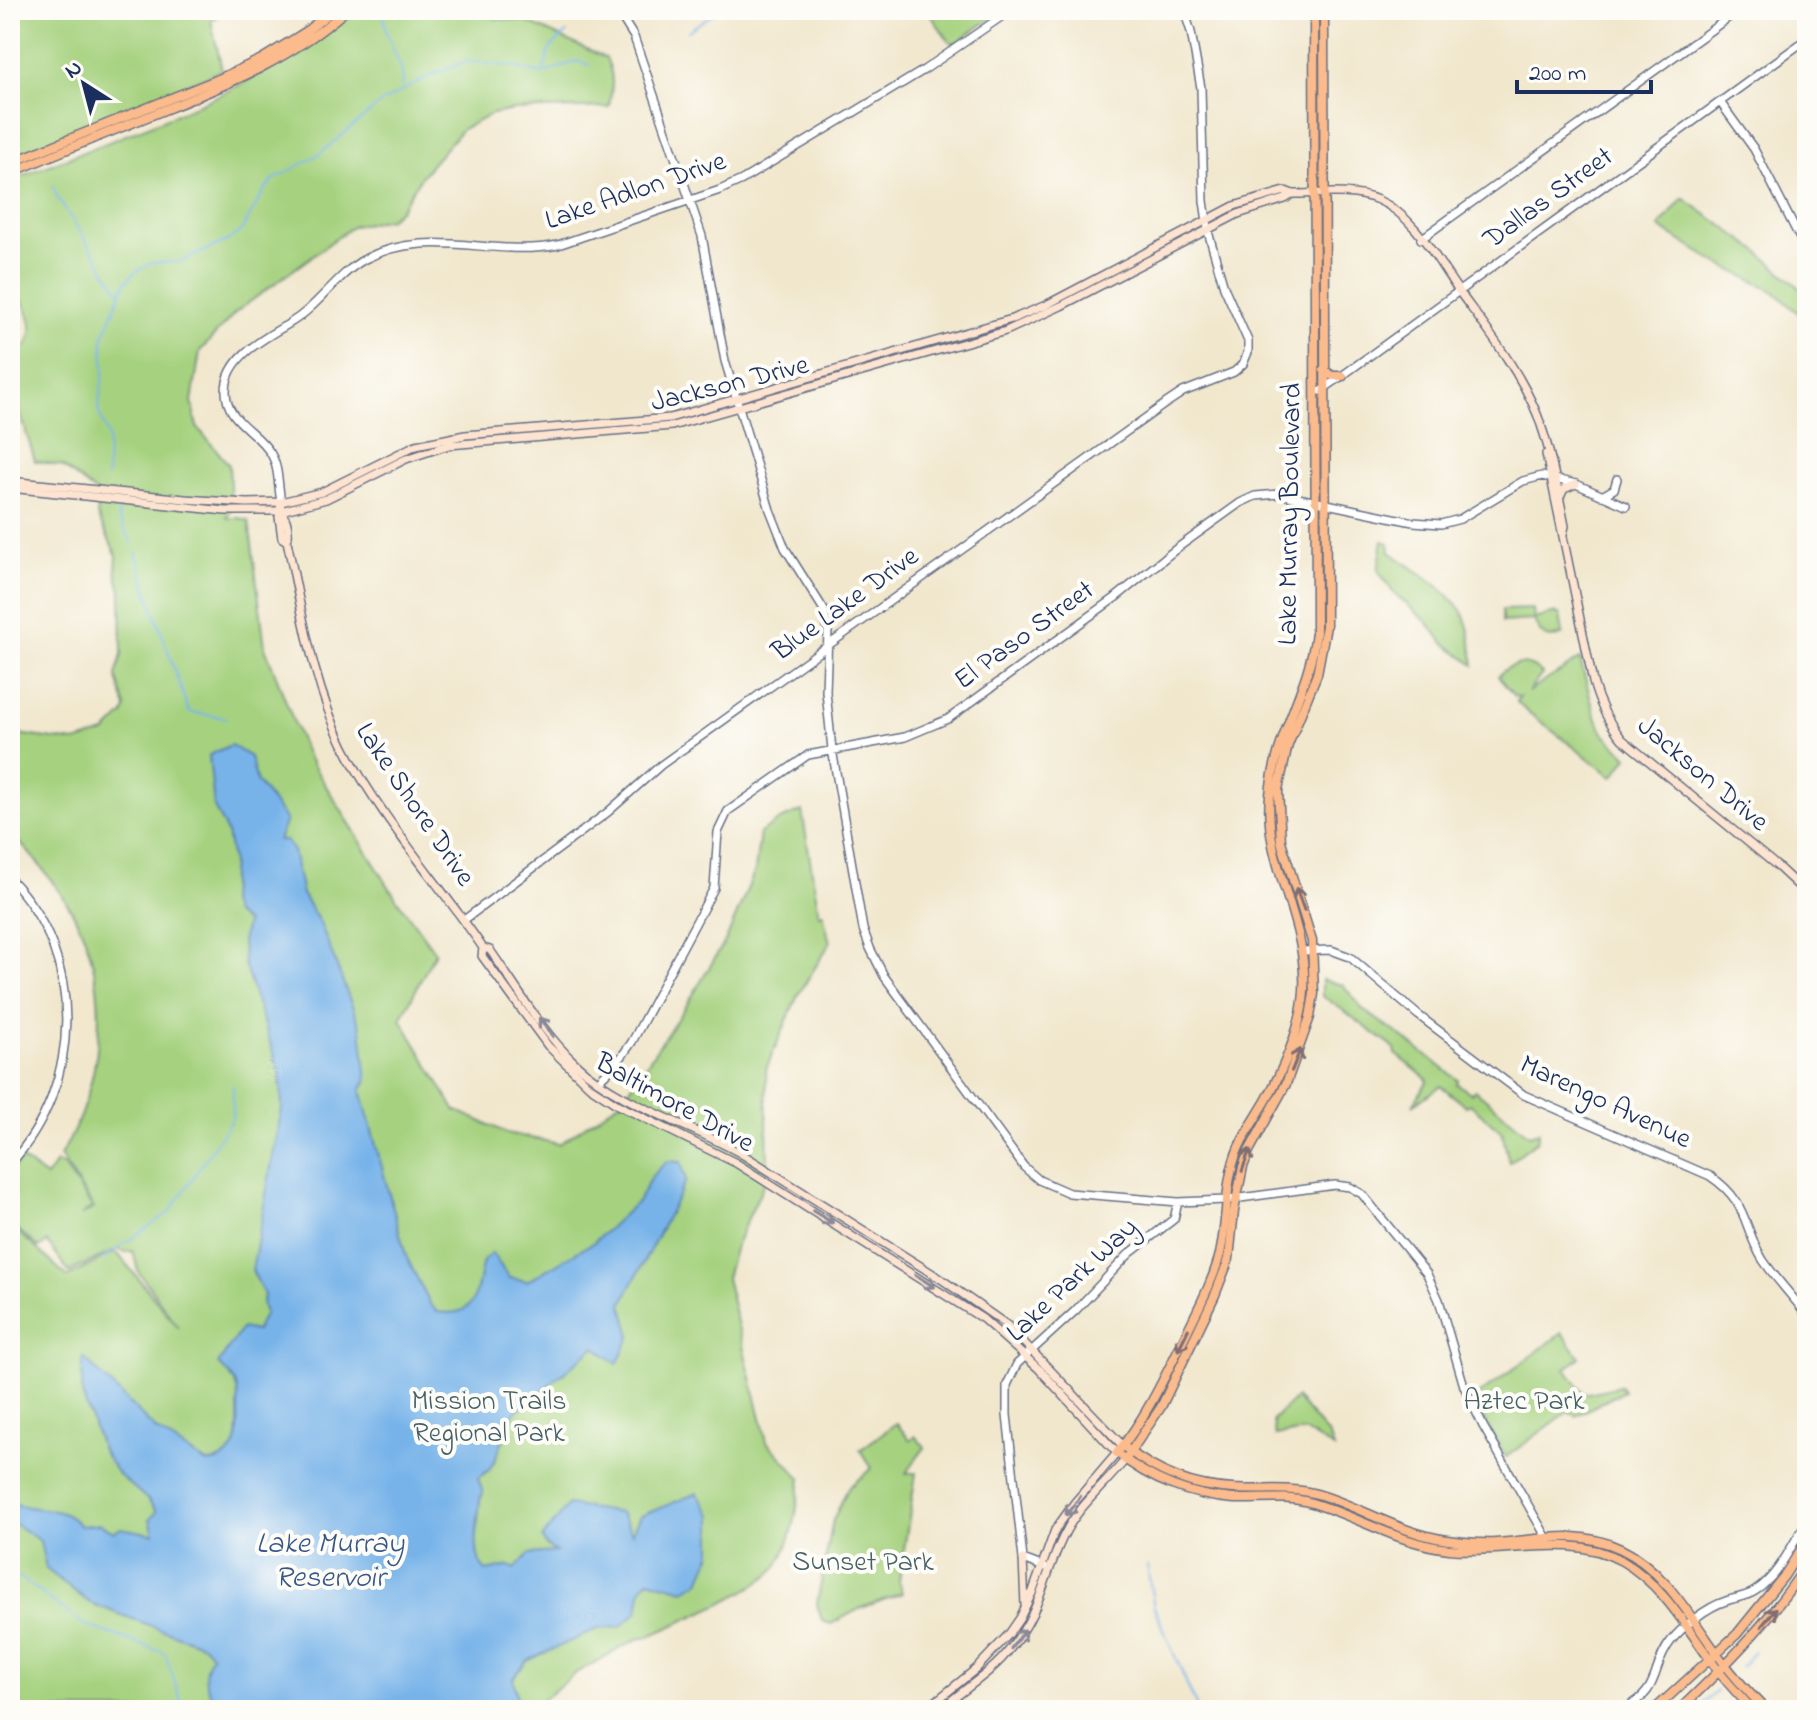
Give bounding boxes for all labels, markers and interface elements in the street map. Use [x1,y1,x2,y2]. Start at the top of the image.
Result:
north arrow [44,44,124,124]
scale bar [1517,44,1651,94]
text: N [59,53,89,88]
text: 200 m [1529,57,1586,92]
street label: Dallas Street [1475,138,1623,261]
street label: Lake Adlon Drive [540,142,732,242]
street label: Jackson Drive [647,345,814,424]
street label: Lake Murray Boulevard [1268,382,1314,645]
street label: Blue Lake Drive [763,537,928,673]
street label: El Paso Street [946,571,1104,701]
street label: Jackson Drive [1627,707,1777,843]
street label: Lake Shore Drive [344,715,484,896]
one-way arrow [1292,887,1306,912]
one-way arrow [538,1017,555,1038]
street label: Baltimore Drive [586,1043,761,1165]
street label: Marengo Avenue [1512,1045,1698,1161]
one-way arrow [1290,1048,1304,1073]
one-way arrow [1240,1148,1255,1173]
one-way arrow [811,1209,834,1225]
street label: Lake Park Way [998,1209,1148,1353]
one-way arrow [913,1274,936,1290]
one-way arrow [1175,1328,1190,1352]
park label: Mission Trails Regional Park [412,1382,566,1455]
park label: Aztec Park [1464,1382,1585,1423]
one-way arrow [1064,1495,1081,1516]
water label: Lake Murray Reservoir [256,1523,404,1601]
park label: Sunset Park [792,1543,934,1584]
one-way arrow [1759,1606,1777,1627]
one-way arrow [1009,1629,1026,1650]

